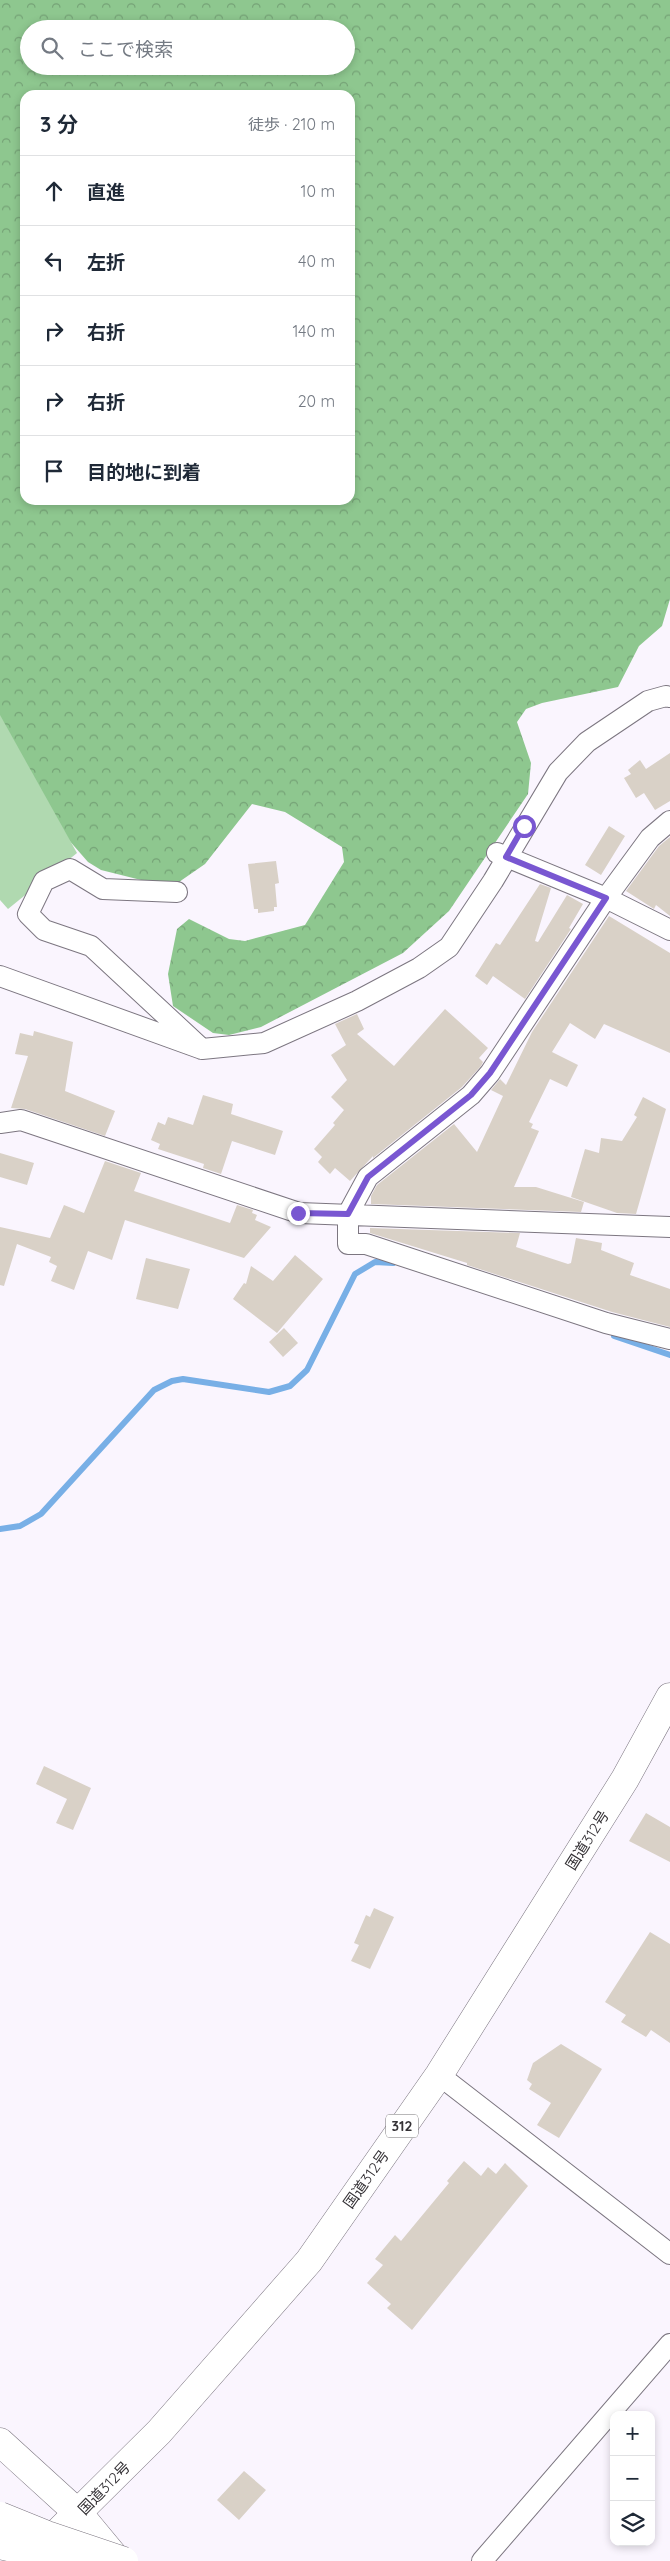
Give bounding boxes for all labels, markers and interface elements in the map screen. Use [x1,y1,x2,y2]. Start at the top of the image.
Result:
search box [20,20,355,75]
icon: search [38,34,66,62]
text: ここで検索 [78,37,173,61]
text: 3 分 [40,111,78,137]
text: 徒歩 · 210 m [248,114,335,134]
icon: ahead [40,177,68,205]
text: 直進 [87,180,125,204]
text: 10 m [301,181,335,201]
icon: left [40,247,68,275]
text: 左折 [87,250,125,274]
text: 40 m [298,251,335,271]
icon: right [40,317,68,345]
text: 右折 [87,320,125,344]
text: 140 m [292,321,335,341]
icon: right [40,387,68,415]
text: 右折 [87,390,125,414]
text: 20 m [298,391,335,411]
icon: arrive [40,457,68,485]
text: 目的地に到着 [87,460,201,484]
route start [513,815,536,838]
route end [287,1202,310,1225]
street label: 国道312号 [561,1807,613,1873]
road number: 312 [386,2114,418,2138]
street label: 国道312号 [339,2146,393,2212]
map controls [610,2411,655,2546]
button: + [610,2411,655,2456]
button: − [610,2456,655,2501]
street label: 国道312号 [74,2457,134,2519]
button: layers [610,2501,655,2546]

